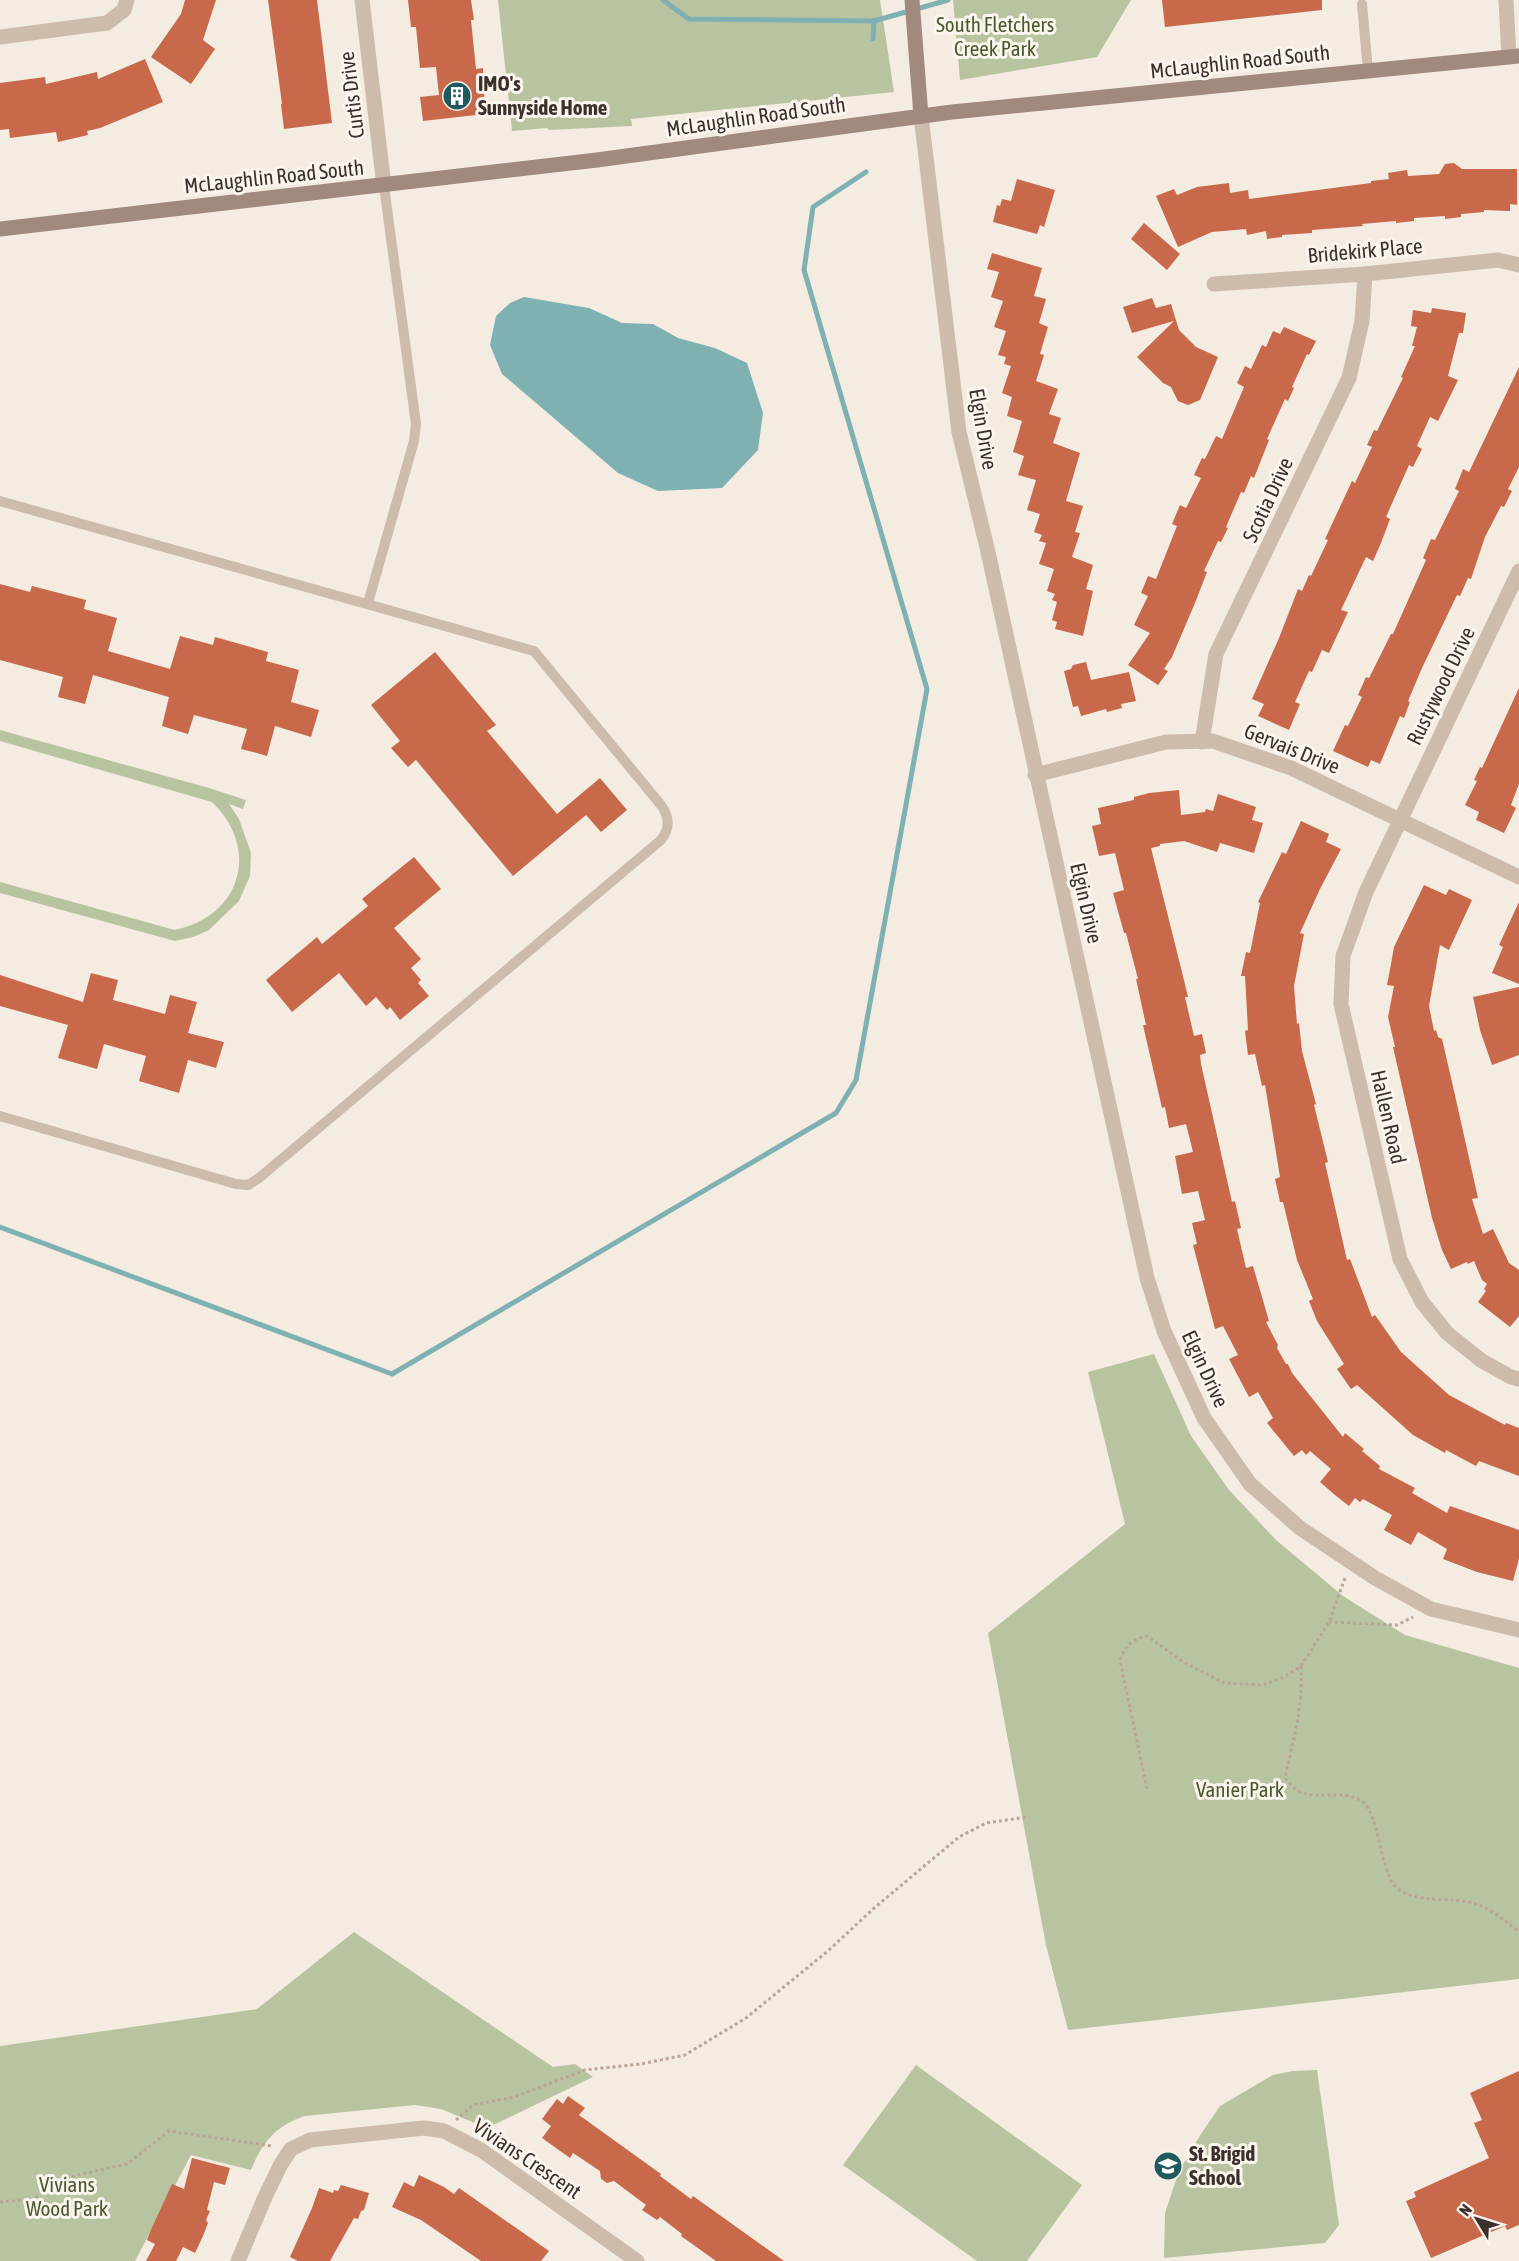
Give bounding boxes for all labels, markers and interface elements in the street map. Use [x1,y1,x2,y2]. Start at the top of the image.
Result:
park label: South Fletchers Creek Park [936,12,1054,60]
street label: McLaughlin Road South [1149,40,1331,82]
street label: Curtis Drive [334,50,368,140]
place label: IMO's Sunnyside Home [478,71,607,119]
building icon: IMO's Sunnyside Home [441,80,473,112]
street label: McLaughlin Road South [665,92,847,140]
street label: McLaughlin Road South [183,155,365,197]
street label: Bridekirk Place [1307,233,1423,267]
street label: Elgin Drive [965,386,1003,471]
street label: Scotia Drive [1237,453,1297,546]
street label: Rustywood Drive [1401,623,1479,749]
street label: Gervais Drive [1241,718,1344,778]
street label: Elgin Drive [1066,860,1108,945]
street label: Hallen Road [1367,1068,1411,1166]
street label: Elgin Drive [1178,1326,1234,1411]
park label: Vanier Park [1196,1777,1284,1801]
street label: Vivians Crescent [469,2113,586,2203]
place label: St. Brigid School [1189,2141,1255,2189]
school or university icon: St. Brigid School [1152,2150,1184,2182]
park label: Vivians Wood Park [26,2172,108,2220]
north arrow [1447,2189,1507,2249]
text: N [1455,2200,1475,2219]

